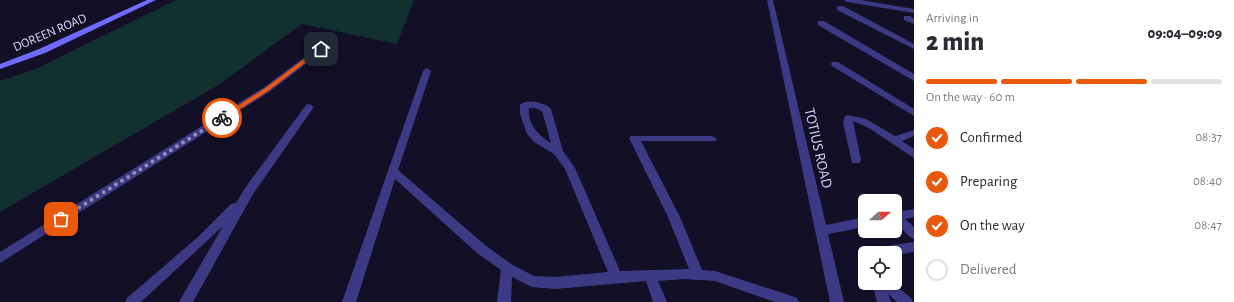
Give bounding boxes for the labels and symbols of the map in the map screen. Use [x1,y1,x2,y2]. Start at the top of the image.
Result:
street label: DOREEN ROAD [11,12,89,54]
pin [304,32,338,66]
courier [202,98,242,138]
street label: TOTIUS ROAD [801,106,835,190]
north arrow [858,194,902,238]
pin [44,202,78,236]

